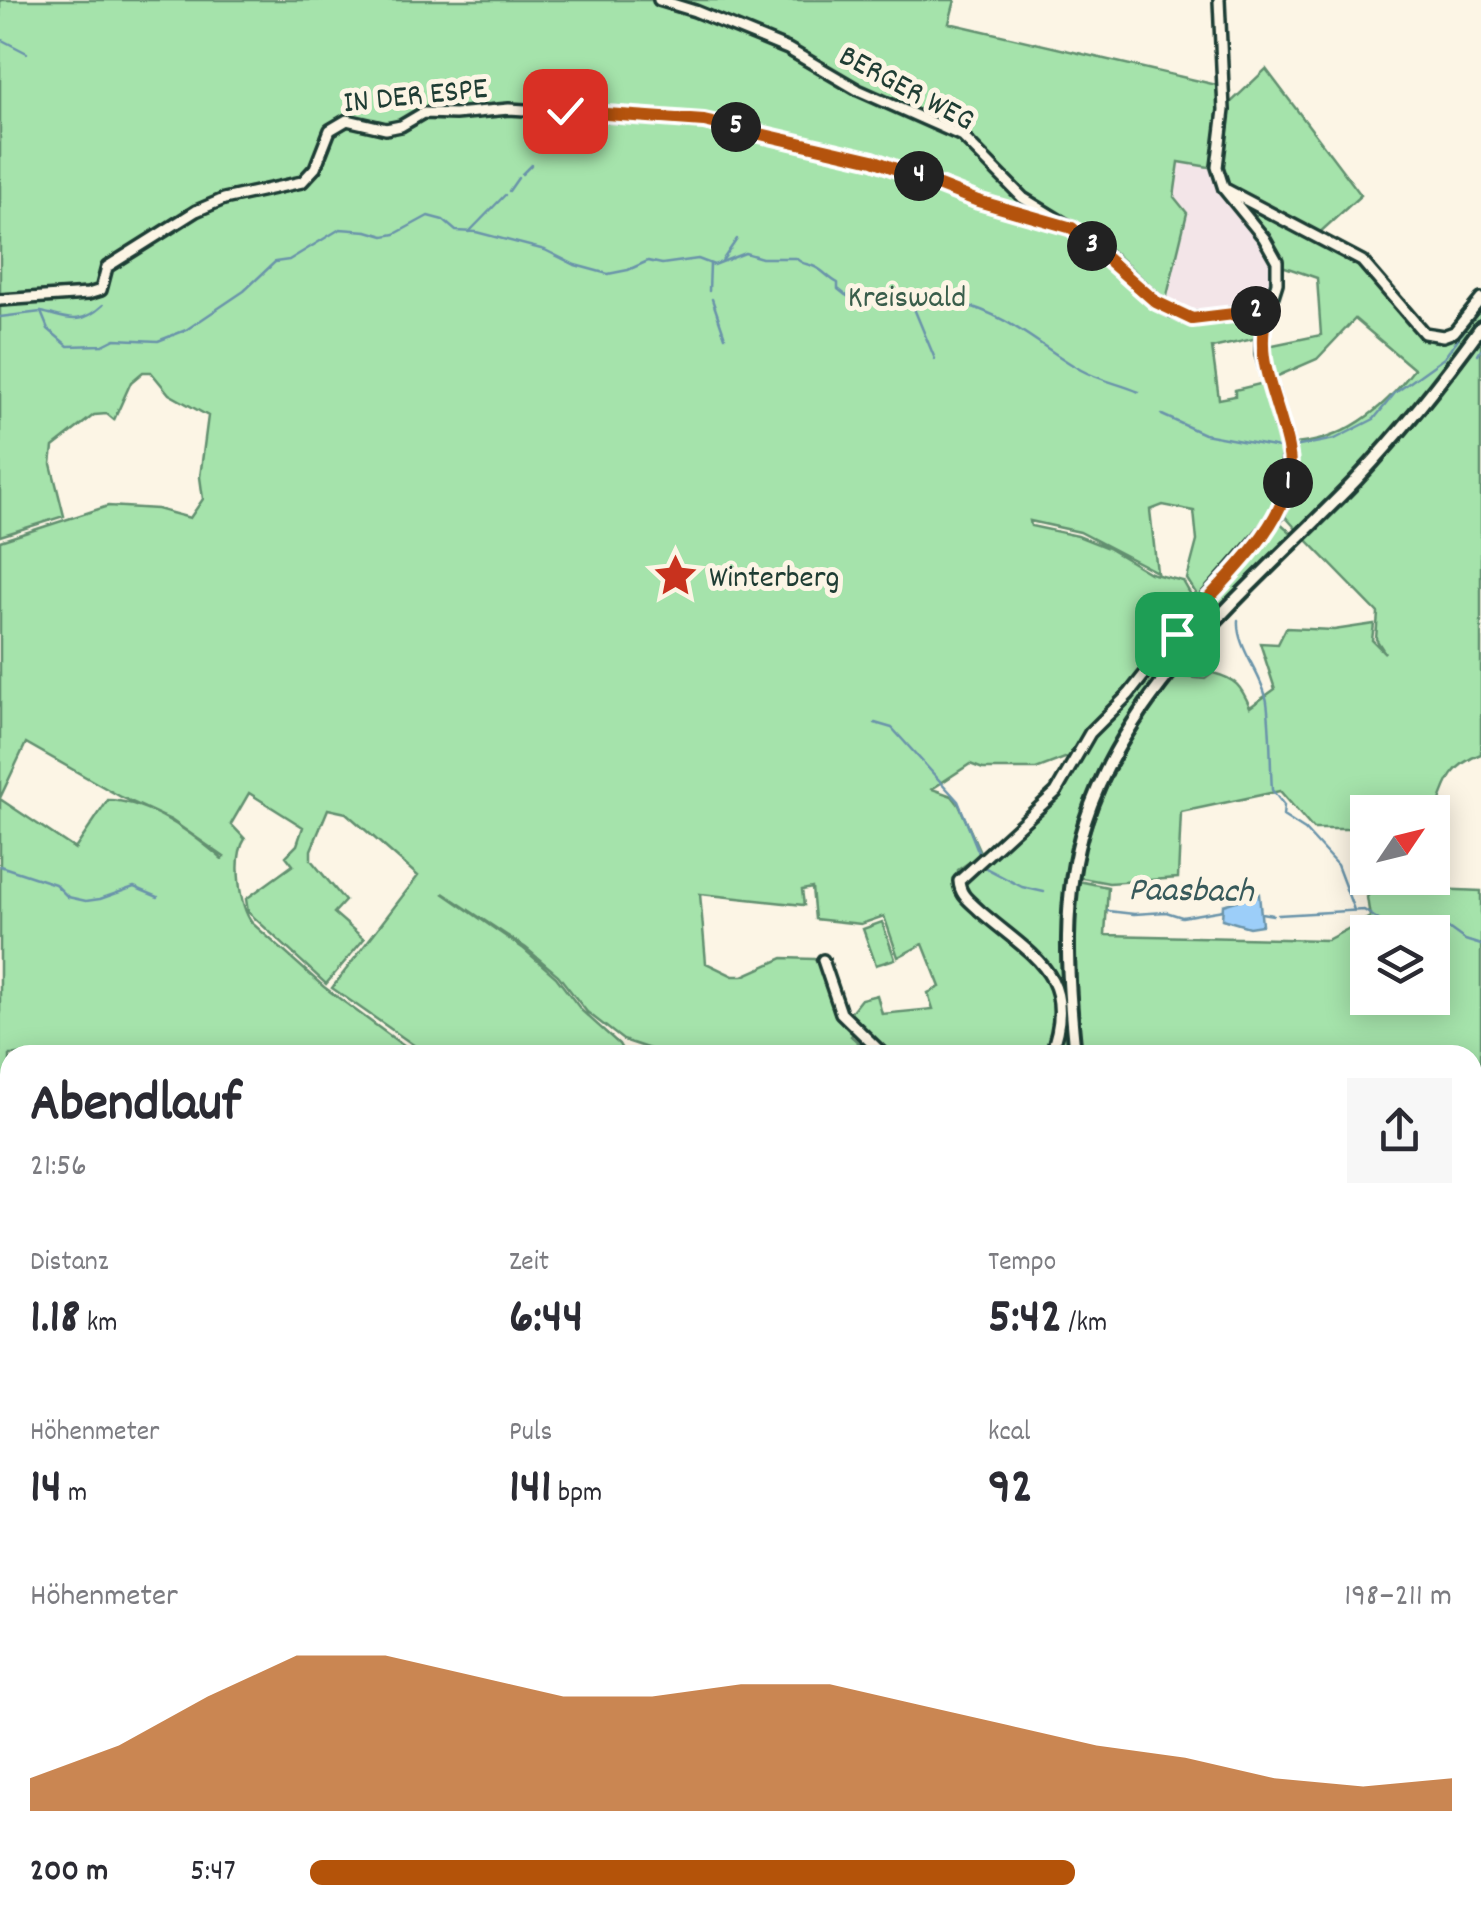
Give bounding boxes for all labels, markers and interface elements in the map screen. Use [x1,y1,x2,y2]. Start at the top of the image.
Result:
street label: BERGER WEG [830,35,982,145]
street label: IN DER ESPE [341,67,490,128]
pin [523,69,608,154]
icon: check [538,84,593,139]
pin: 5 [711,102,761,152]
text: 5 [730,107,742,147]
pin: 4 [894,151,944,201]
text: 4 [913,156,925,196]
pin: 3 [1067,221,1117,271]
text: 3 [1086,226,1098,266]
park label: Kreiswald [848,277,966,323]
pin: 2 [1231,286,1281,336]
text: 2 [1250,291,1262,331]
pin: 1 [1263,458,1313,508]
text: 1 [1285,463,1291,503]
place icon: Winterberg [652,551,700,599]
place label: Winterberg [709,557,840,603]
pin [1135,592,1220,677]
icon: arrive [1150,607,1205,662]
north arrow [1350,795,1450,895]
map controls [1350,795,1450,1015]
water label: Paasbach [1128,867,1255,919]
button: layers [1350,915,1450,1015]
text: Abendlauf [30,1068,241,1147]
button: share [1347,1078,1452,1183]
text: 21:56 [30,1145,87,1191]
text: Distanz [30,1244,108,1284]
text: Zeit [509,1244,549,1284]
text: Tempo [988,1244,1056,1284]
text: 1.18 [30,1284,80,1356]
text: 6:44 [509,1284,583,1356]
text: 5:42 [988,1284,1062,1356]
text: km [80,1305,117,1345]
text: /km [1062,1305,1107,1345]
text: Höhenmeter [30,1414,159,1454]
text: Puls [509,1414,552,1454]
text: kcal [988,1414,1031,1454]
text: 14 [30,1454,62,1526]
text: 141 [509,1454,552,1526]
text: 92 [988,1454,1033,1526]
text: m [62,1475,87,1515]
text: bpm [552,1475,602,1515]
text: Höhenmeter [30,1575,178,1621]
text: 198–211 m [1344,1575,1452,1621]
text: 200 m [30,1850,108,1896]
text: 5:47 [190,1850,236,1896]

